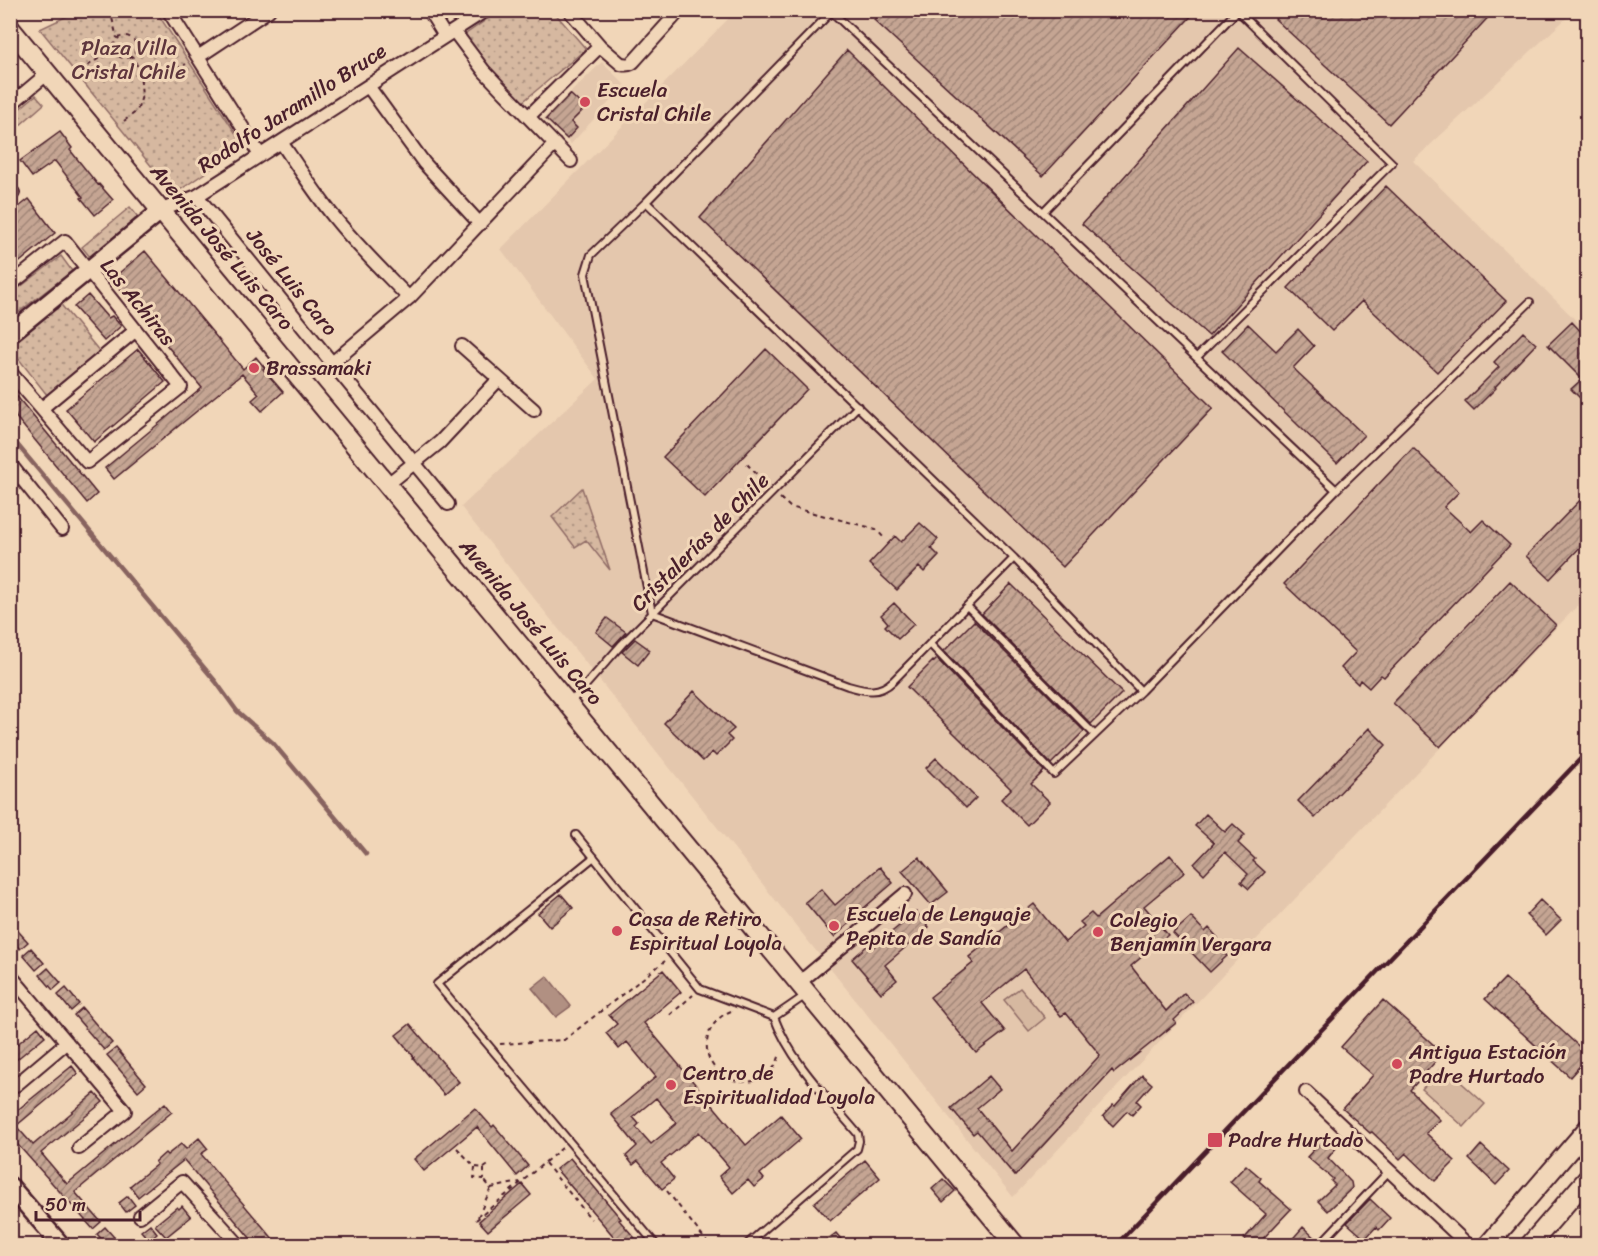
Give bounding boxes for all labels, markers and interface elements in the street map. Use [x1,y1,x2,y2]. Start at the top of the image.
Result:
park label: Plaza Villa Cristal Chile [72,29,186,91]
street label: Rodolfo Jaramillo Bruce [190,32,394,184]
place label: Escuela Cristal Chile [597,71,712,133]
marker: Escuela Cristal Chile [578,95,592,109]
street label: Avenida José Luis Caro [145,159,299,335]
street label: José Luis Caro [241,223,343,341]
street label: Las Achiras [90,249,186,355]
place label: Brassamaki [266,349,372,387]
marker: Brassamaki [247,361,261,375]
street label: Cristalerías de Chile [621,463,779,621]
street label: Avenida José Luis Caro [449,529,613,715]
place label: Escuela de Lenguaje Pepita de Sandía [846,895,1031,957]
place label: Casa de Retiro Espiritual Loyola [629,900,783,962]
place label: Colegio Benjamín Vergara [1110,901,1272,963]
marker: Escuela de Lenguaje Pepita de Sandía [827,919,841,933]
marker: Casa de Retiro Espiritual Loyola [610,924,624,938]
marker: Colegio Benjamín Vergara [1091,925,1105,939]
place label: Antigua Estación Padre Hurtado [1408,1033,1566,1095]
place label: Centro de Espiritualidad Loyola [683,1054,875,1116]
marker: Antigua Estación Padre Hurtado [1390,1057,1404,1071]
marker: Centro de Espiritualidad Loyola [664,1078,678,1092]
place label: Padre Hurtado [1228,1121,1364,1159]
marker: Padre Hurtado [1206,1131,1224,1149]
scale bar [36,1184,140,1222]
text: 50 m [45,1189,86,1221]

